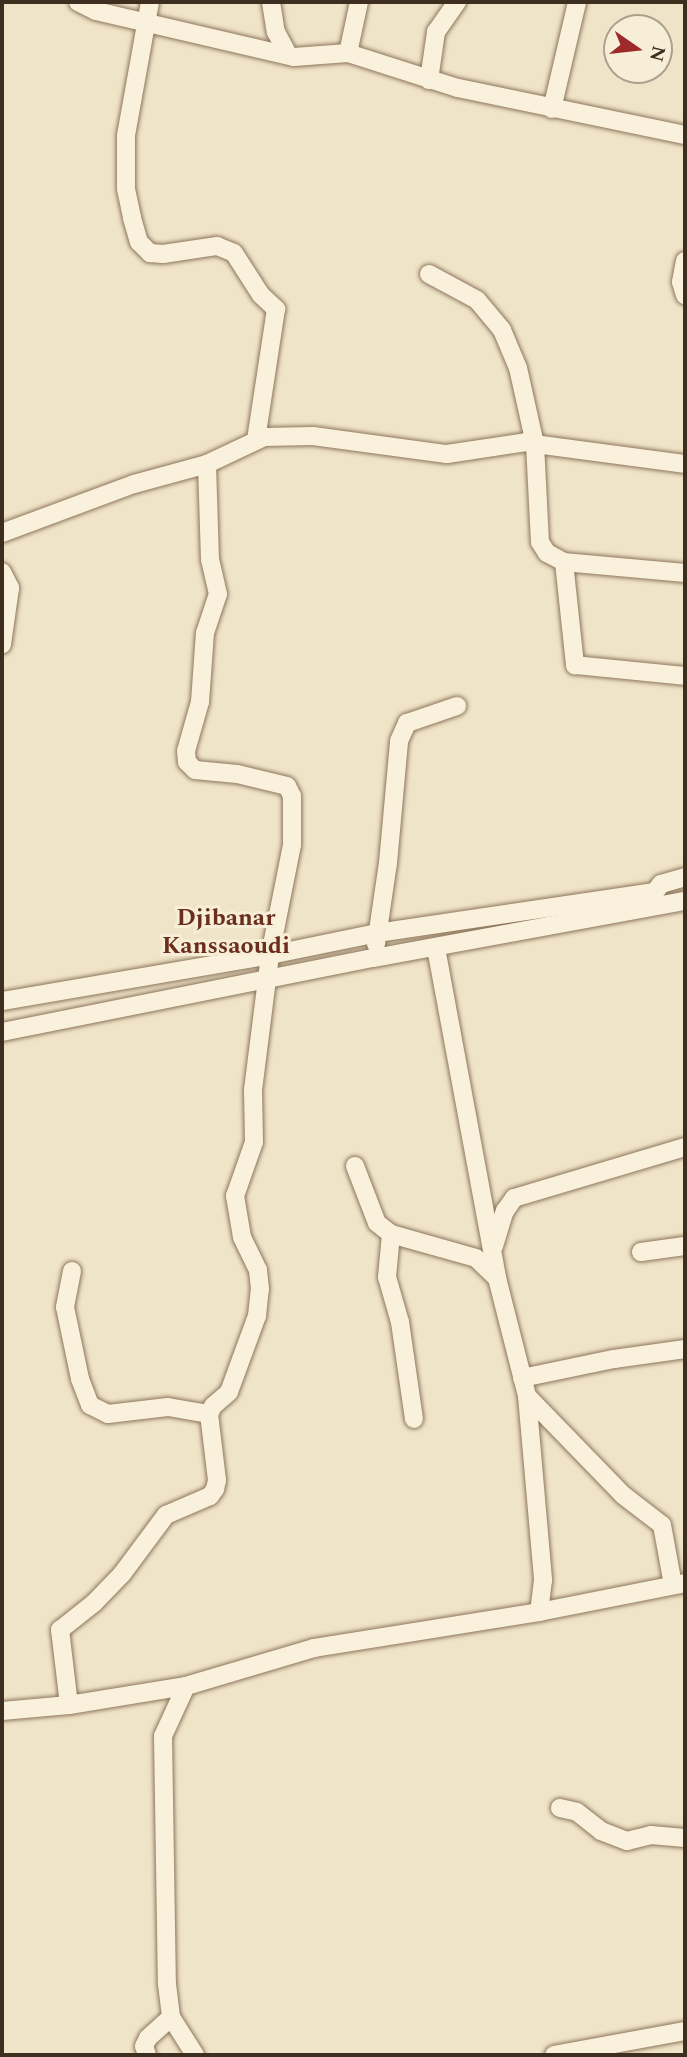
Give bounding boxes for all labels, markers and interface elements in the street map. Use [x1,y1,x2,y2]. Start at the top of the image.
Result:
north arrow [603,14,673,84]
text: N [641,43,673,65]
district label: Djibanar Kanssaoudi [162,905,290,961]

